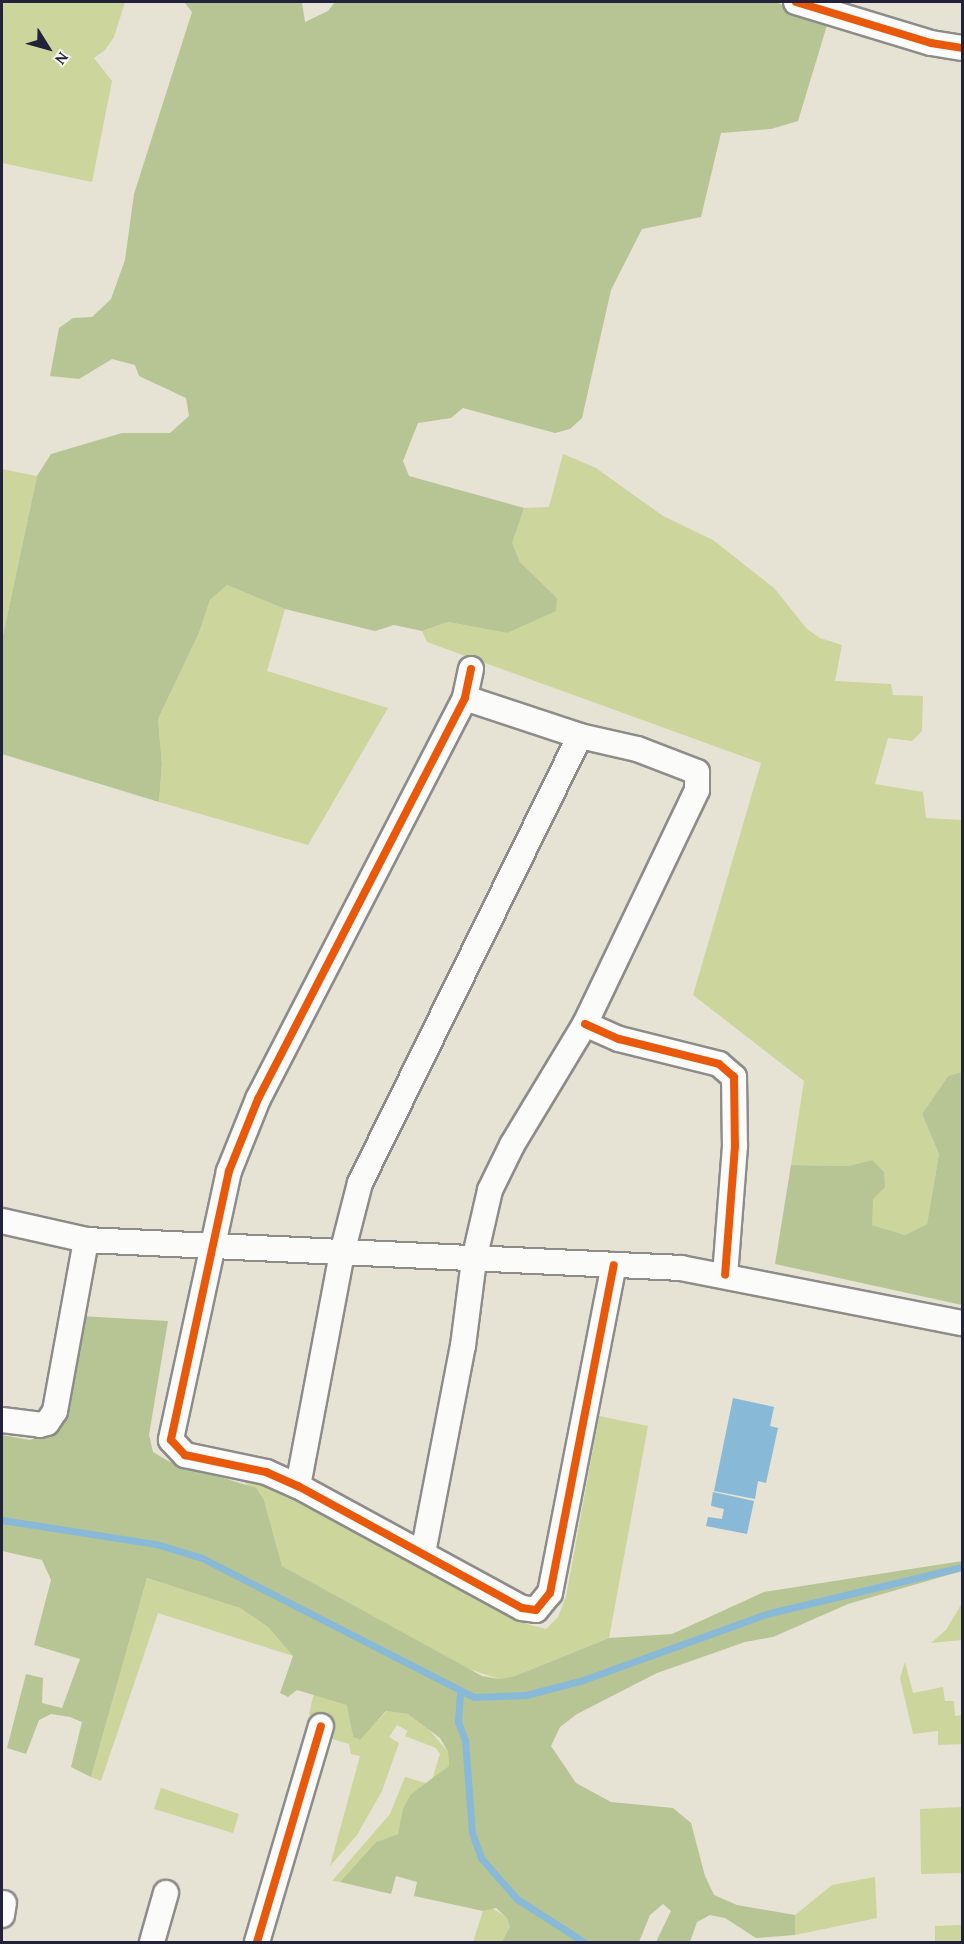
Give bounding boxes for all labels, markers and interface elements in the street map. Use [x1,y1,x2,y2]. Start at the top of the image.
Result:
north arrow [18,18,78,78]
text: N [50,47,75,70]

